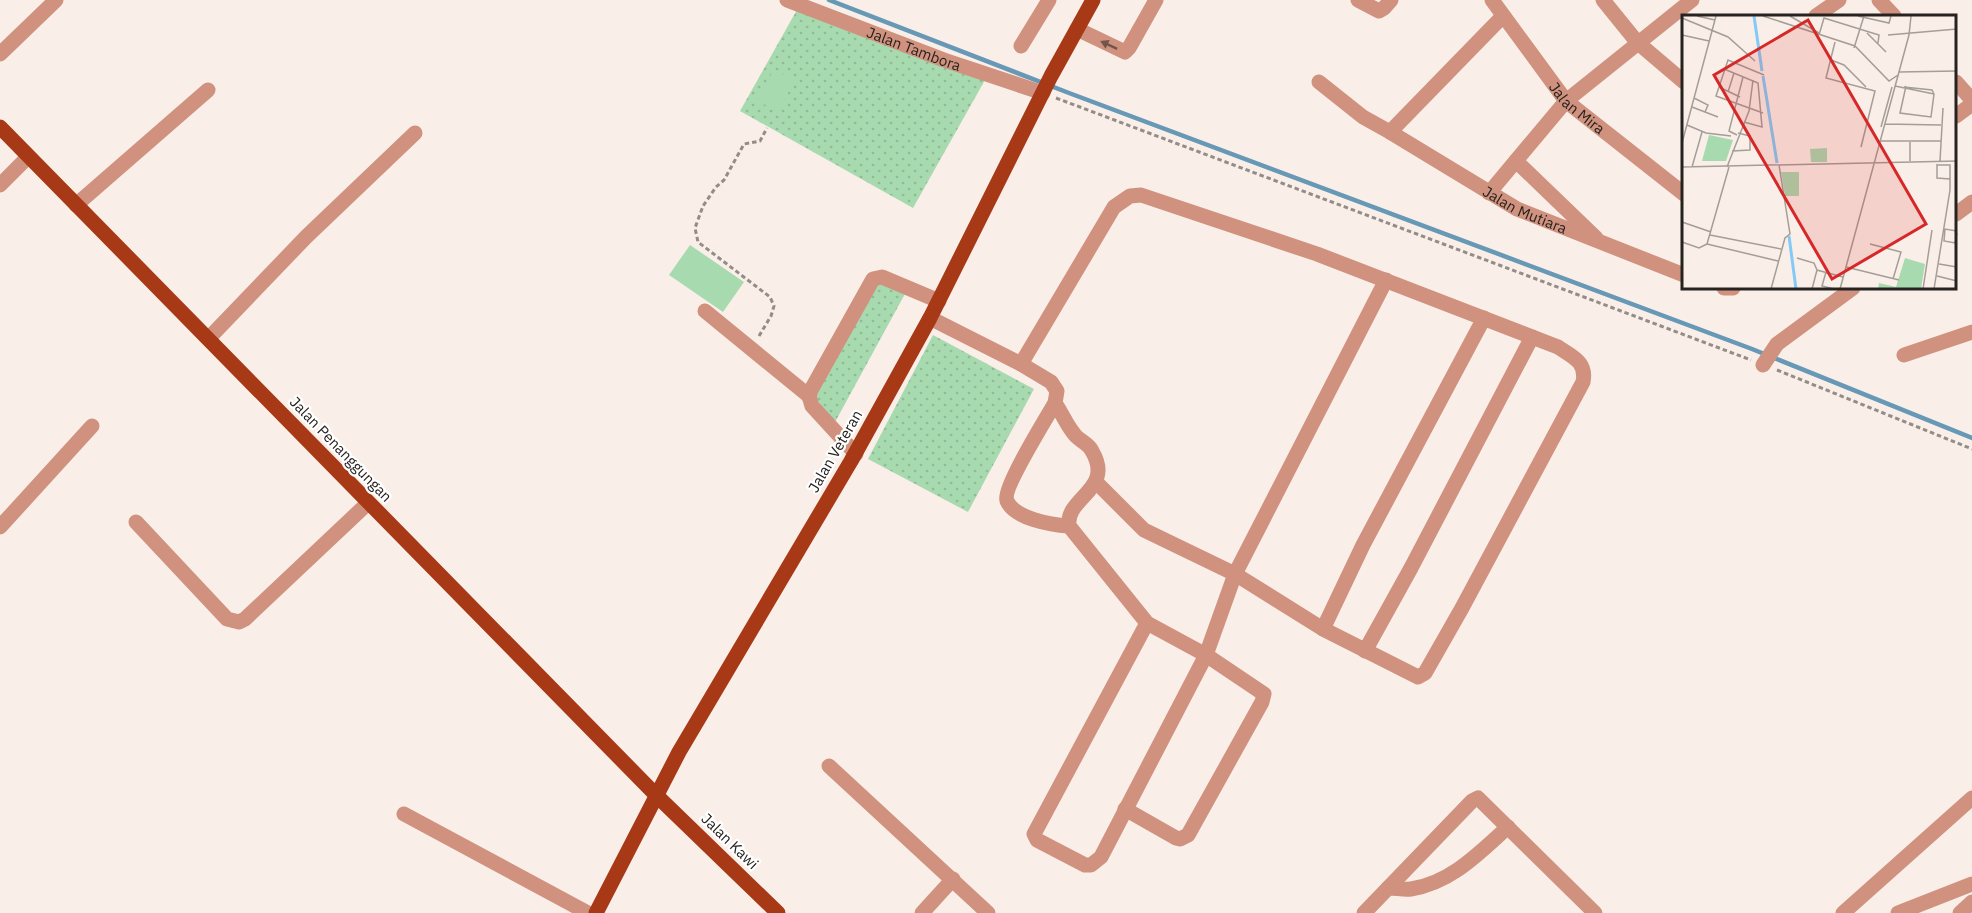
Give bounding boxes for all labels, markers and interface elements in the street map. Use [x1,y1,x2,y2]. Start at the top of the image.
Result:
inset map [1682,15,1957,290]
street label: Jalan Tambora [864,22,964,75]
one-way arrow [1100,41,1118,51]
street label: Jalan Mira [1545,78,1609,138]
street label: Jalan Mutiara [1480,181,1570,237]
street label: Jalan Penanggungan [286,392,396,506]
street label: Jalan Veteran [804,406,866,496]
street label: Jalan Kawi [697,809,763,873]

